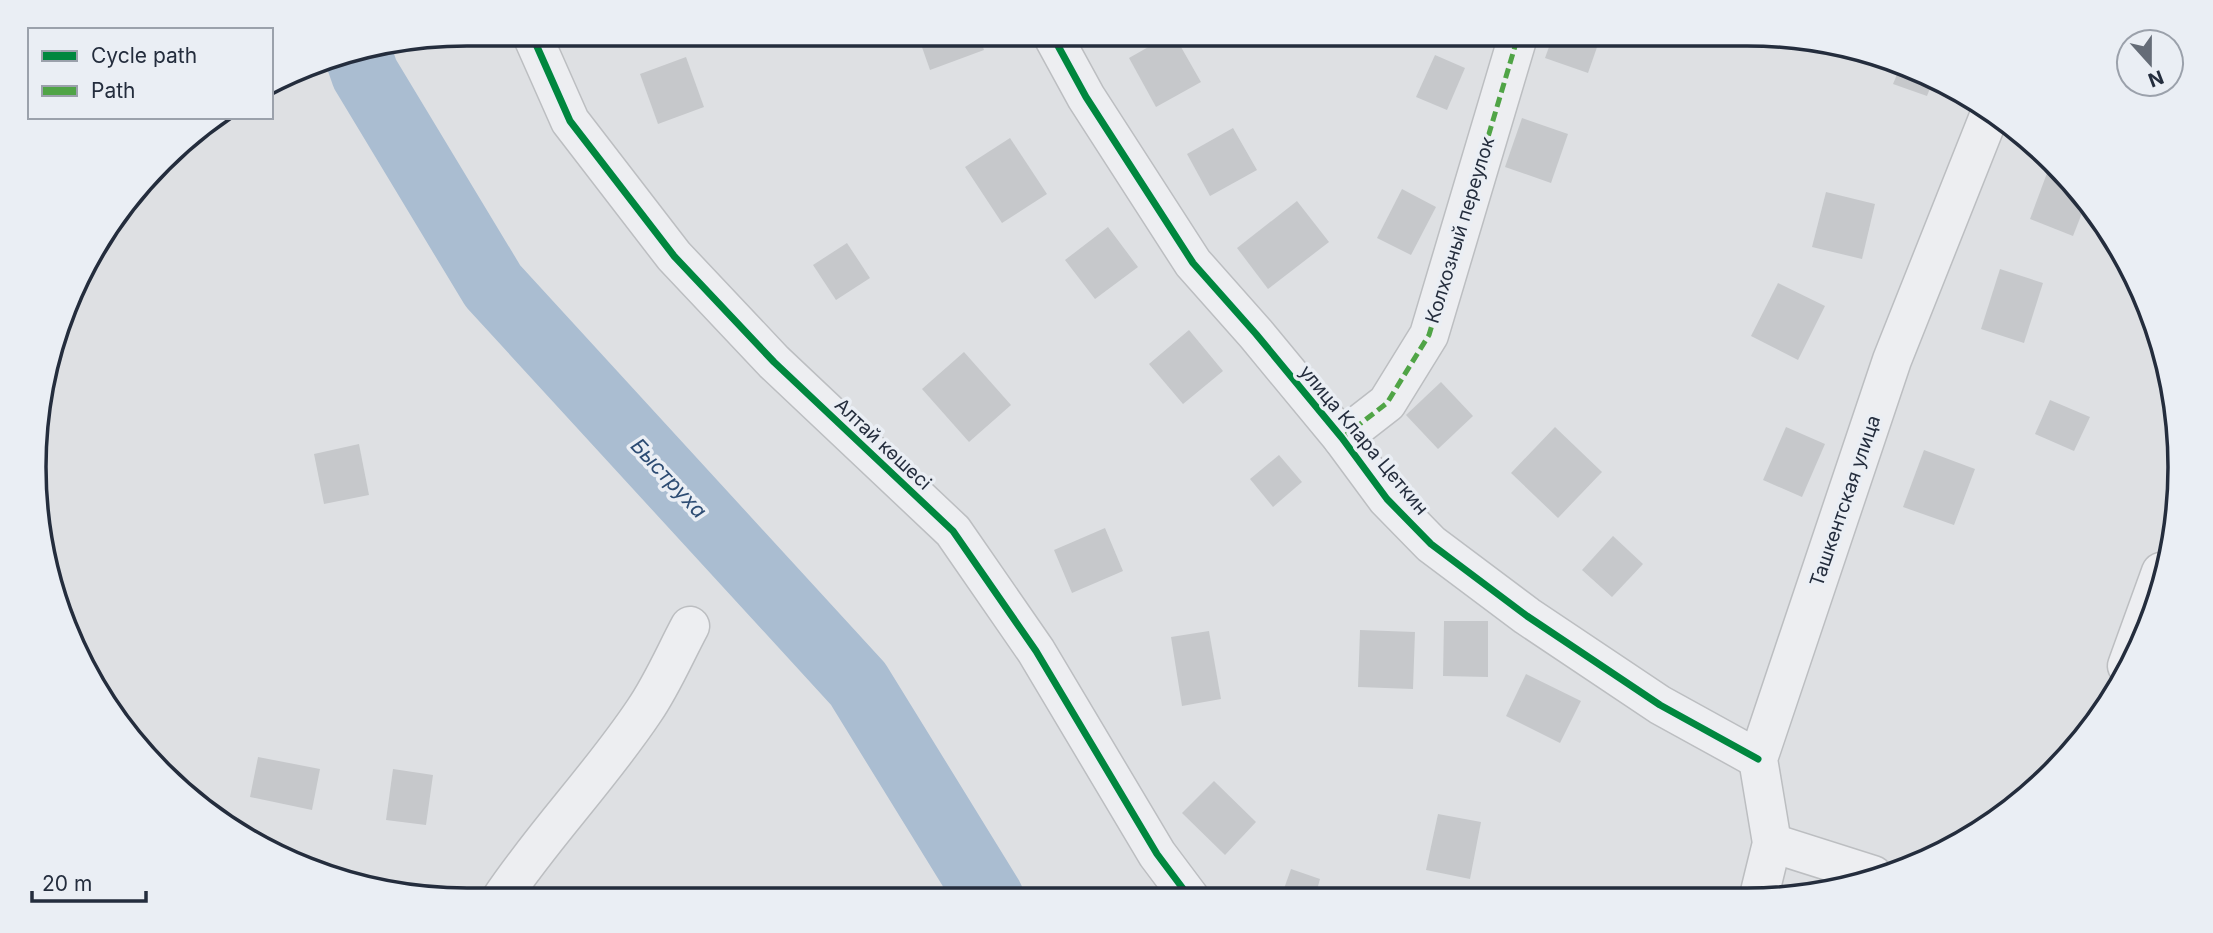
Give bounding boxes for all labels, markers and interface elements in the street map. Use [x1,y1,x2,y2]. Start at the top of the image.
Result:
legend [28,28,273,119]
north arrow [2115,28,2185,98]
text: Cycle path [91,43,197,68]
text: N [2145,65,2167,92]
text: Path [91,78,136,103]
street label: Колхозный переулок [1421,133,1500,326]
street label: улица Клара Цеткин [1295,361,1433,519]
street label: Алтай көшесі [830,393,936,495]
street label: Ташкентская улица [1805,412,1885,590]
water label: Быструха [626,433,712,523]
scale bar [32,860,145,904]
text: 20 m [42,871,92,896]

